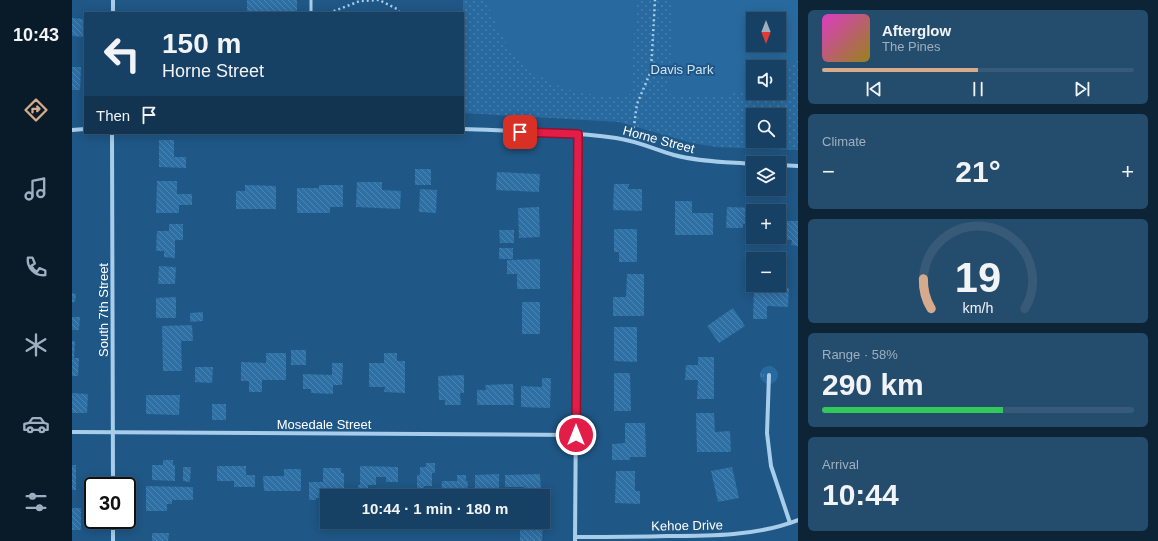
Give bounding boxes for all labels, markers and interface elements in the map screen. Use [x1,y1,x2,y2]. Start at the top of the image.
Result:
north arrow [746,12,786,52]
map controls [746,12,786,292]
text: Afterglow [882,22,951,39]
text: 10:43 [13,25,59,45]
icon: left [96,28,148,80]
text: 150 m [162,28,241,59]
text: The Pines [882,39,941,54]
button: sound [746,60,786,100]
text: Horne Street [162,61,264,81]
park label: Davis Park [651,62,714,77]
icon: previous [863,78,885,100]
icon: pause [967,78,989,100]
icon: next [1071,78,1093,100]
icon: directions [22,96,50,124]
icon: arrive [138,104,160,126]
text: Then [96,107,130,124]
button: search [746,108,786,148]
pin [503,115,537,149]
icon: arrive [509,121,531,143]
street label: Horne Street [621,123,697,156]
text: Climate [822,134,866,149]
text: 21° [955,155,1001,188]
button: layers [746,156,786,196]
text: − [822,159,835,184]
text: + [1121,159,1134,184]
icon: music [22,175,50,203]
button: + [746,204,786,244]
button: − [746,252,786,292]
icon: phone [22,253,50,281]
text: 19 [955,253,1001,300]
street label: South 7th Street [96,263,111,357]
text: km/h [963,299,994,315]
icon: climate [22,331,50,359]
text: Range · 58% [822,347,898,362]
text: 290 km [822,368,924,401]
icon: car [22,410,50,438]
position arrow [555,414,597,456]
street label: Mosedale Street [277,417,372,432]
text: Arrival [822,457,859,472]
speed limit sign: 30 [84,477,136,529]
text: 10:44 [822,478,899,511]
icon: filters [22,488,50,516]
text: 10:44 · 1 min · 180 m [362,500,508,517]
street label: Kehoe Drive [651,517,723,534]

